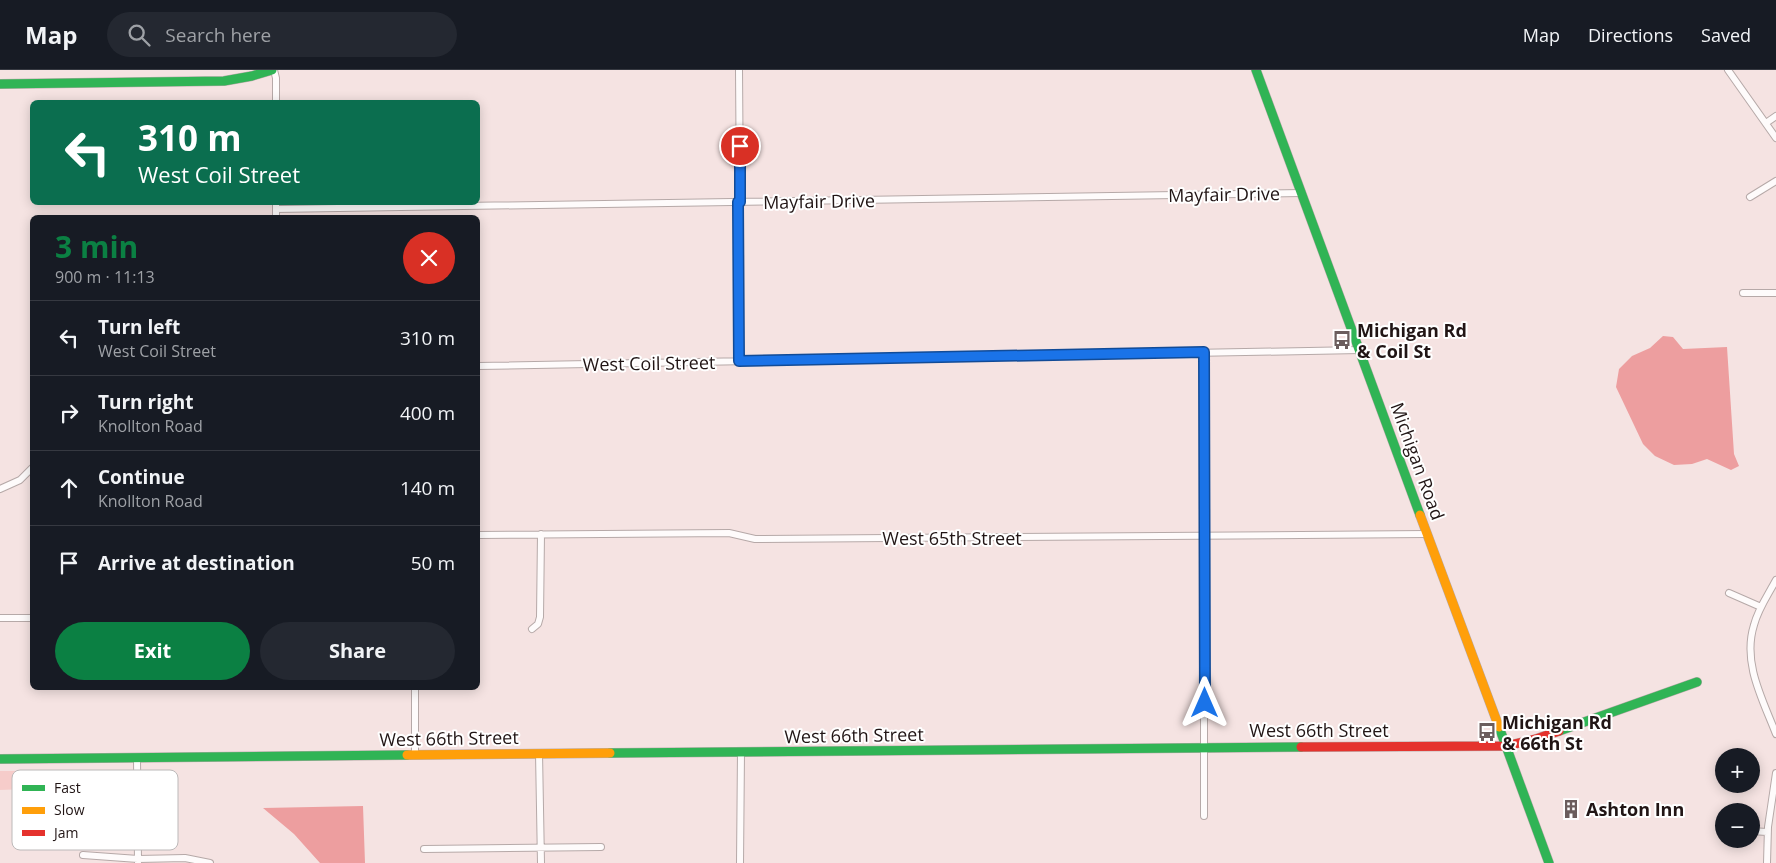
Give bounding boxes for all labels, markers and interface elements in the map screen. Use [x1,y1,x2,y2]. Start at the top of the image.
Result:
search box [107,12,457,57]
text: Map [25,18,77,51]
icon: search [125,21,153,49]
text: Search here [165,22,271,48]
text: Map [1523,23,1560,47]
text: Directions [1588,23,1673,47]
text: Saved [1701,23,1751,47]
text: 310 m [138,114,242,161]
icon: left [55,120,120,185]
pin [719,125,761,167]
icon: arrive [726,132,754,160]
text: West Coil Street [138,159,300,189]
street label: Mayfair Drive [1168,181,1280,207]
street label: Mayfair Drive [763,188,875,214]
text: 3 min [55,226,138,267]
button: close [403,232,455,284]
text: 900 m · 11:13 [55,266,155,288]
text: Turn left [98,314,180,340]
place label: Michigan Rd & Coil St [1357,318,1467,363]
icon: left [55,324,83,352]
text: 310 m [400,325,455,351]
bus stop icon: Michigan Rd & Coil St [1331,329,1353,351]
text: West Coil Street [98,340,216,362]
street label: West Coil Street [582,350,716,376]
text: Turn right [98,389,193,415]
icon: right [55,399,83,427]
street label: Michigan Road [1386,399,1450,523]
text: 400 m [400,400,455,426]
text: Knollton Road [98,415,203,437]
text: Continue [98,464,185,490]
icon: ahead [55,474,83,502]
text: 140 m [400,475,455,501]
text: Knollton Road [98,490,203,512]
street label: West 65th Street [882,526,1022,550]
icon: arrive [55,549,83,577]
text: Arrive at destination [98,550,295,576]
text: 50 m [411,550,455,576]
button: Exit [55,622,250,680]
button: Share [260,622,455,680]
position arrow [1178,676,1230,728]
place label: Michigan Rd & 66th St [1502,710,1612,755]
street label: West 66th Street [1249,718,1389,742]
bus stop icon: Michigan Rd & 66th St [1476,721,1498,743]
street label: West 66th Street [784,722,924,748]
street label: West 66th Street [379,725,519,751]
map controls [1715,748,1760,848]
button: + [1715,748,1760,793]
legend [12,770,178,850]
text: Fast [54,778,81,797]
place label: Ashton Inn [1586,797,1684,821]
building icon: Ashton Inn [1560,798,1582,820]
text: Slow [54,800,85,819]
button: − [1715,803,1760,848]
text: Jam [52,823,79,842]

